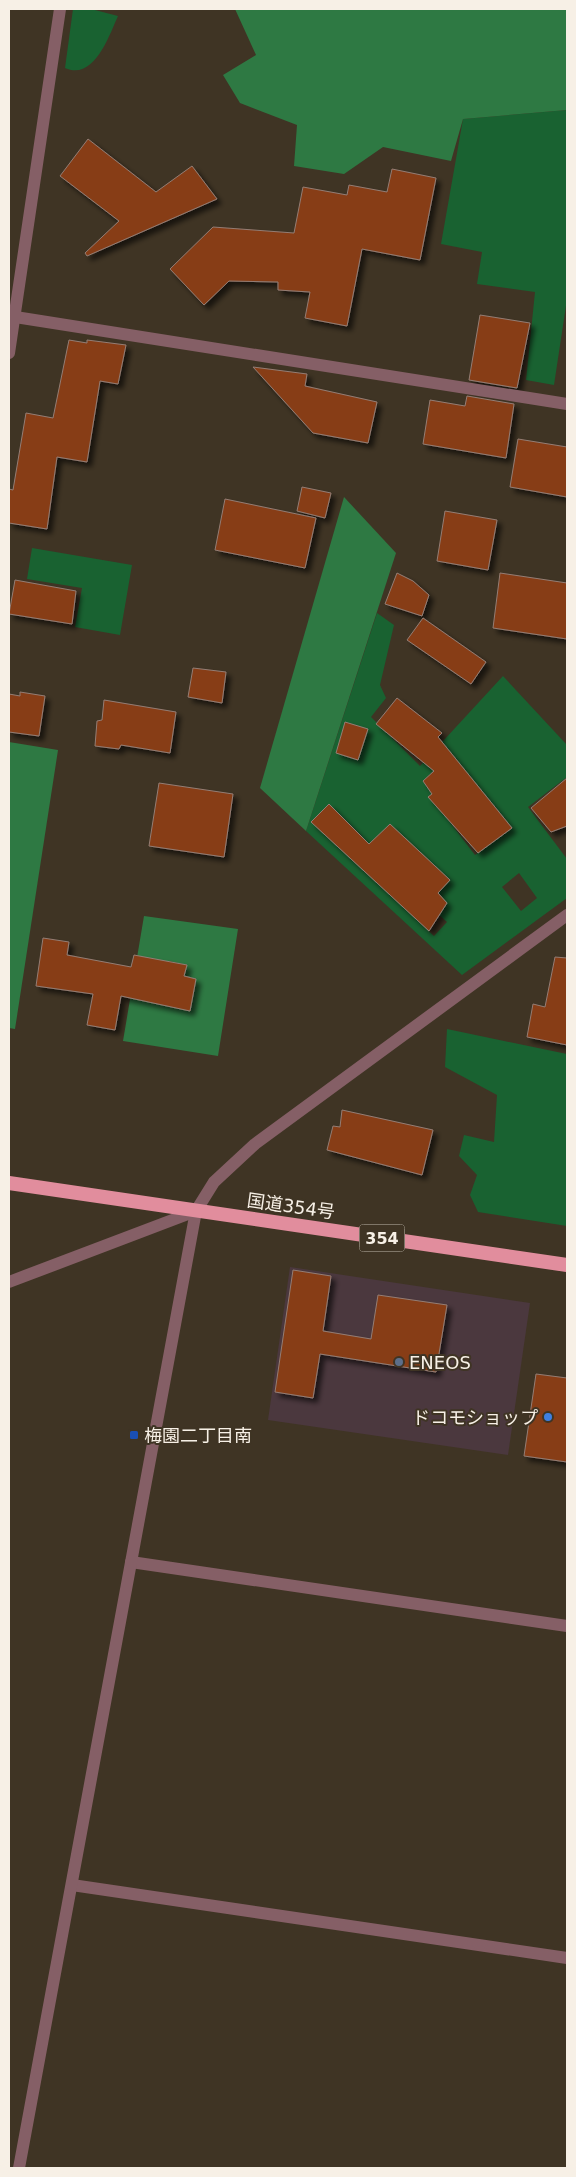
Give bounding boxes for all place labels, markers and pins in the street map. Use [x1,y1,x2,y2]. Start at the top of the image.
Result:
place label: ENEOS [409,1352,471,1373]
marker: ENEOS [393,1356,405,1368]
place label: ドコモショップ [412,1407,538,1428]
marker: ドコモショップ [542,1411,554,1423]
place label: 梅園二丁目南 [144,1425,252,1446]
marker: 梅園二丁目南 [128,1429,140,1441]

